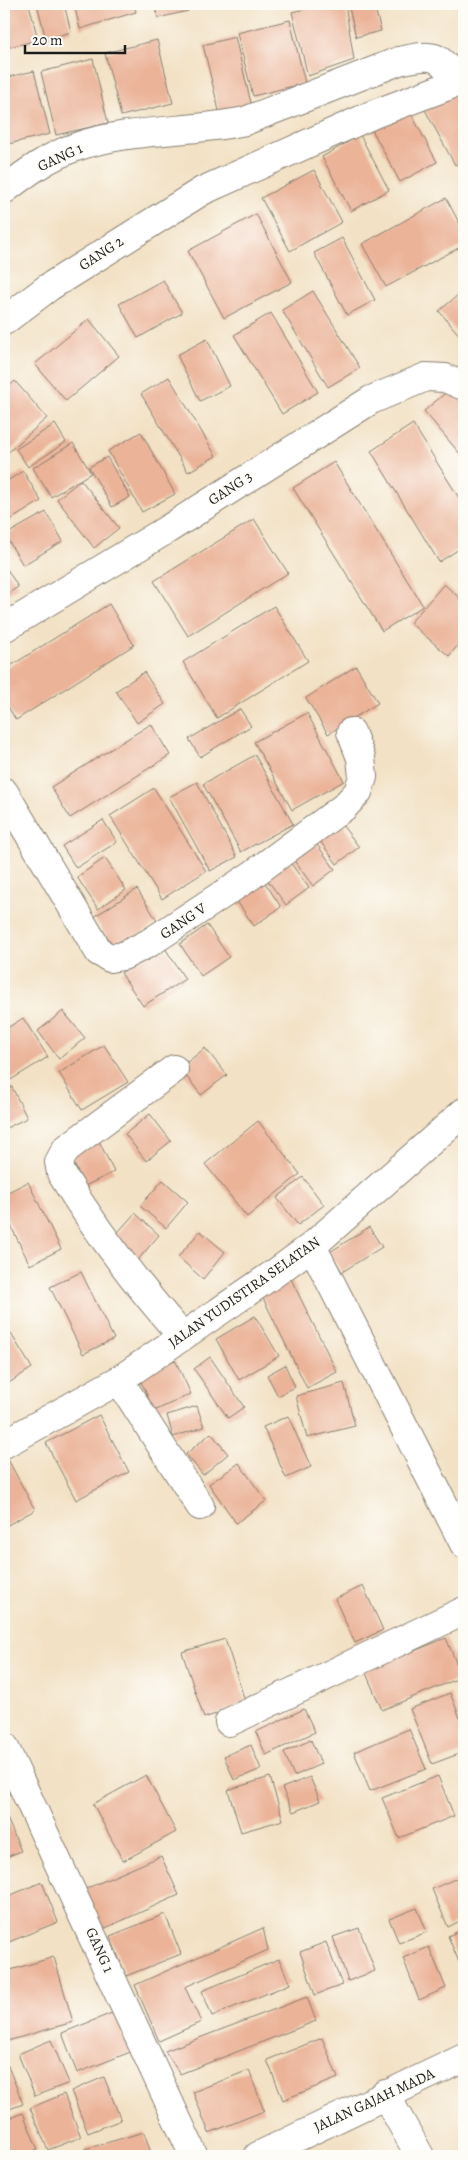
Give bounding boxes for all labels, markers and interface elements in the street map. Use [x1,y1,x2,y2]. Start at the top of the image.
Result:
scale bar [25,22,125,54]
text: 20 m [32,30,63,50]
street label: GANG 1 [34,138,86,176]
street label: GANG 2 [75,231,127,275]
street label: GANG 3 [204,466,256,510]
street label: GANG V [156,898,211,944]
street label: JALAN YUDISTIRA SELATAN [164,1232,324,1352]
street label: GANG 1 [81,1924,119,1976]
street label: JALAN GAJAH MADA [310,2063,438,2137]

